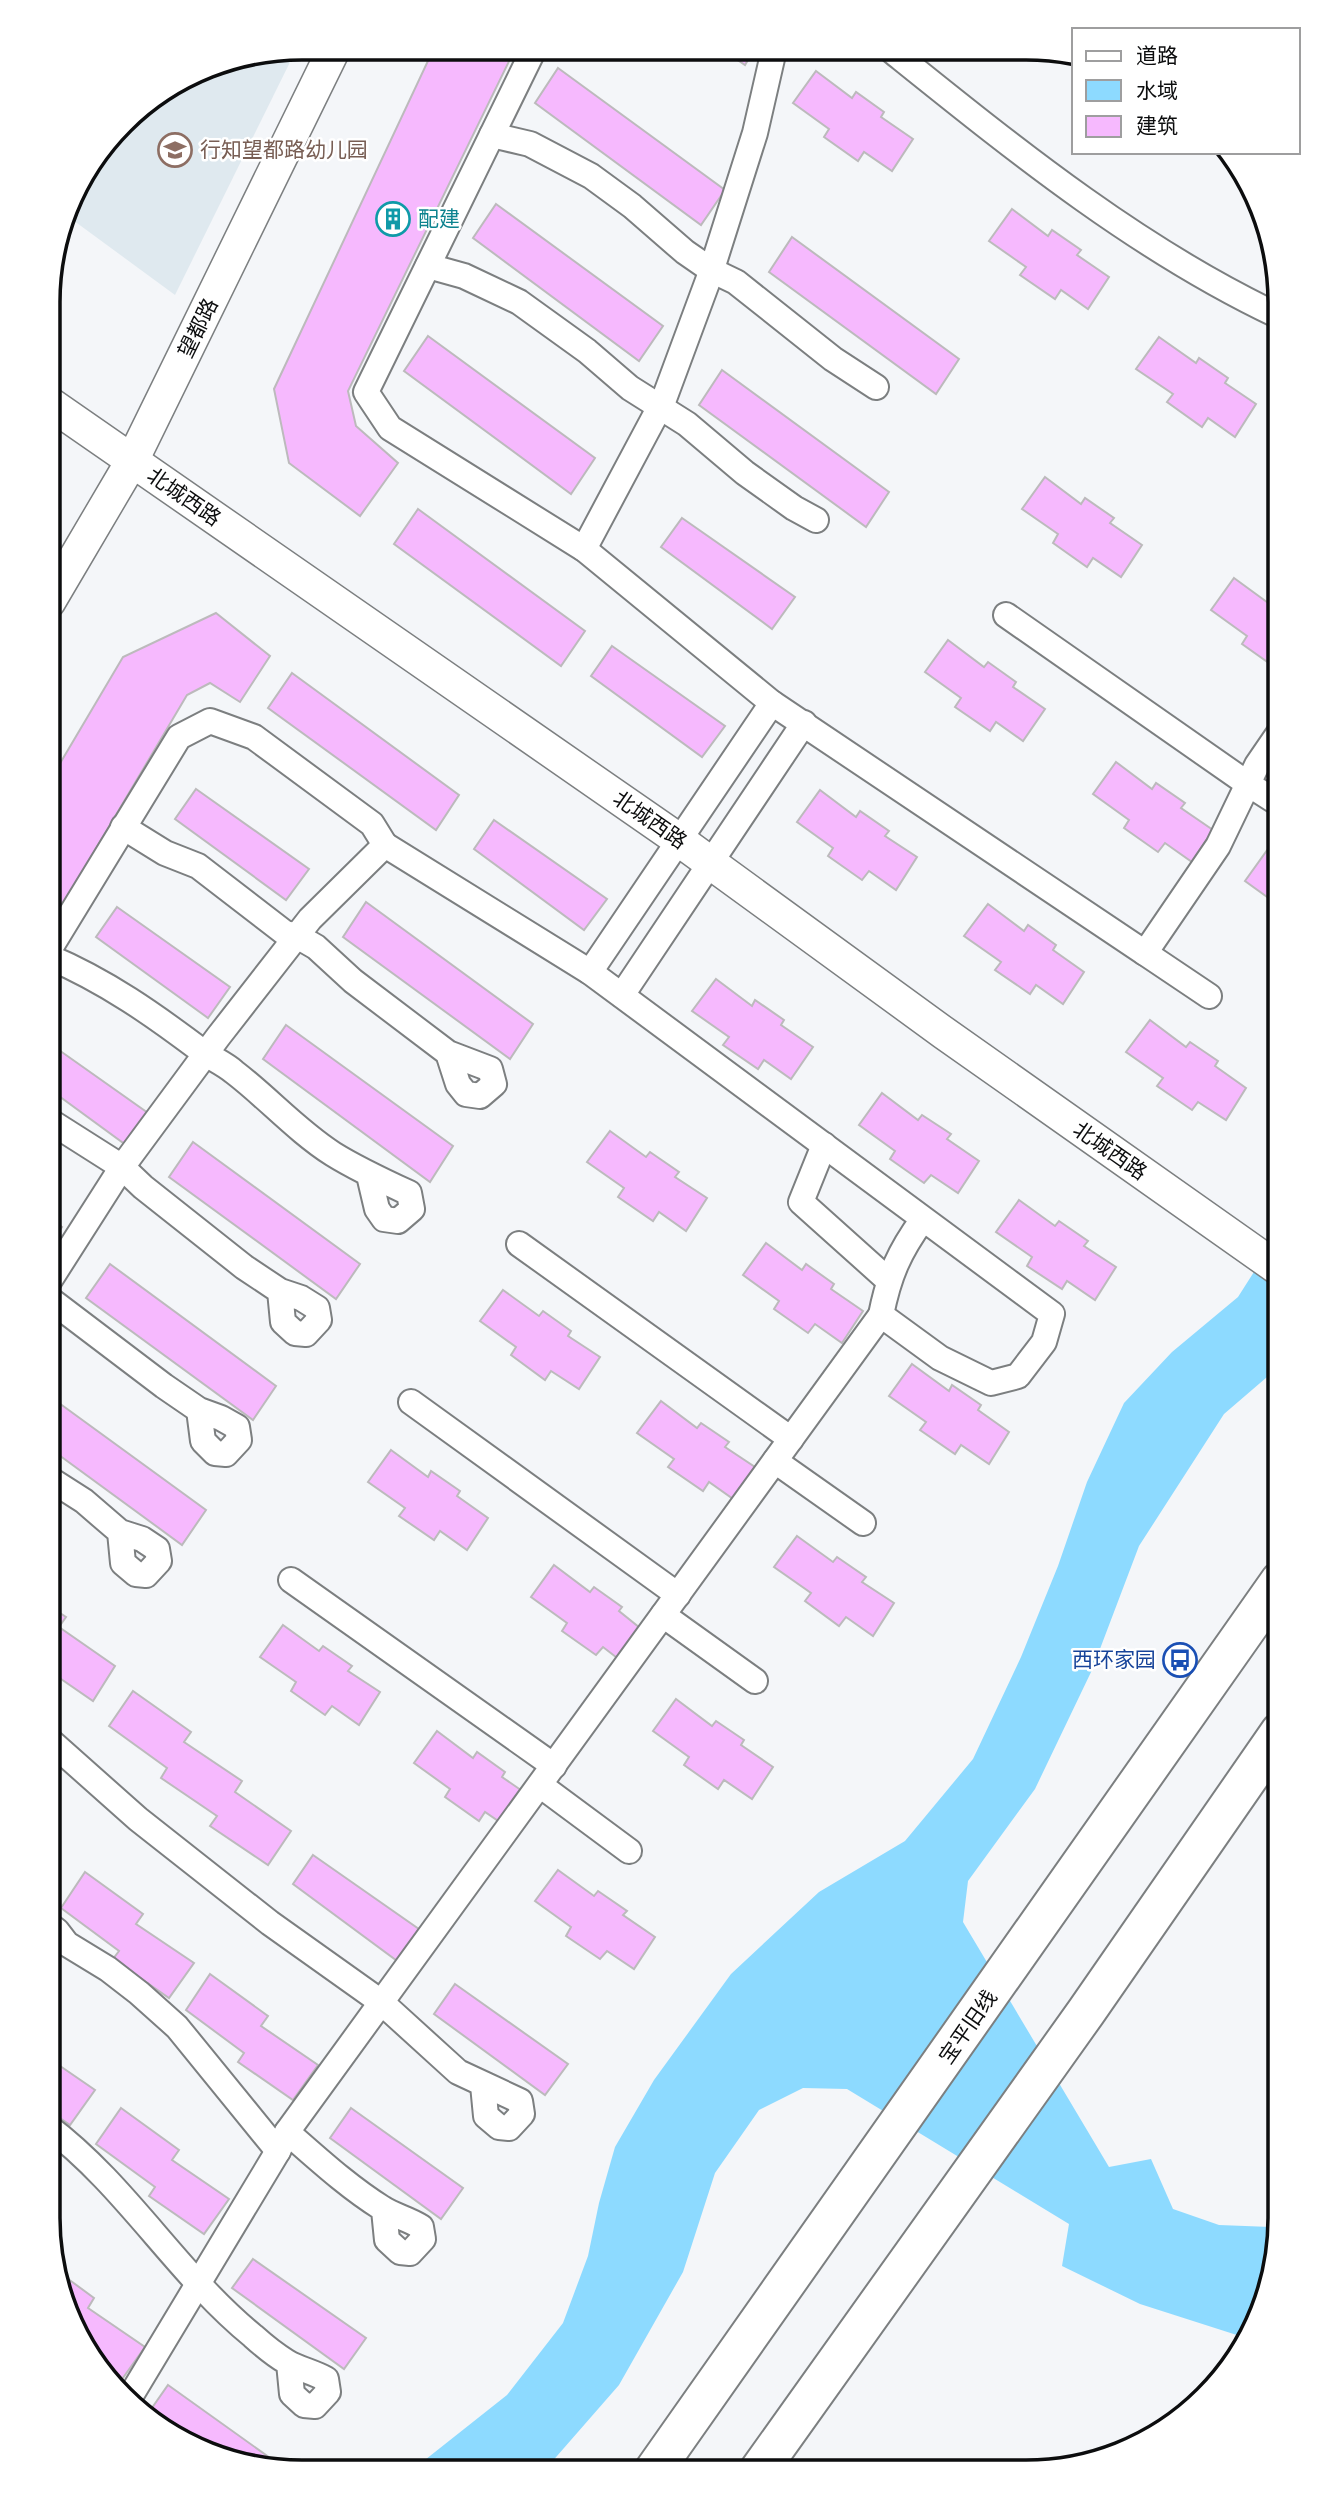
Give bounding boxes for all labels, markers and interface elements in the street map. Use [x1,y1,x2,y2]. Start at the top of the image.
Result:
legend [1072,28,1300,154]
text: 道路 [1136,43,1178,68]
text: 水域 [1136,78,1178,103]
text: 建筑 [1136,113,1178,138]
school or university icon: 行知望都路幼儿园 [156,131,194,169]
place label: 行知望都路幼儿园 [200,137,368,162]
building icon: 配建 [374,200,412,238]
place label: 配建 [418,206,460,231]
street label: 望都路 [173,294,223,362]
street label: 北城西路 [143,462,226,531]
street label: 北城西路 [609,785,692,854]
street label: 北城西路 [1069,1116,1152,1185]
bus stop icon: 西环家园 [1161,1641,1199,1679]
place label: 西环家园 [1072,1647,1156,1672]
street label: 宝平旧线 [933,1985,1002,2068]

